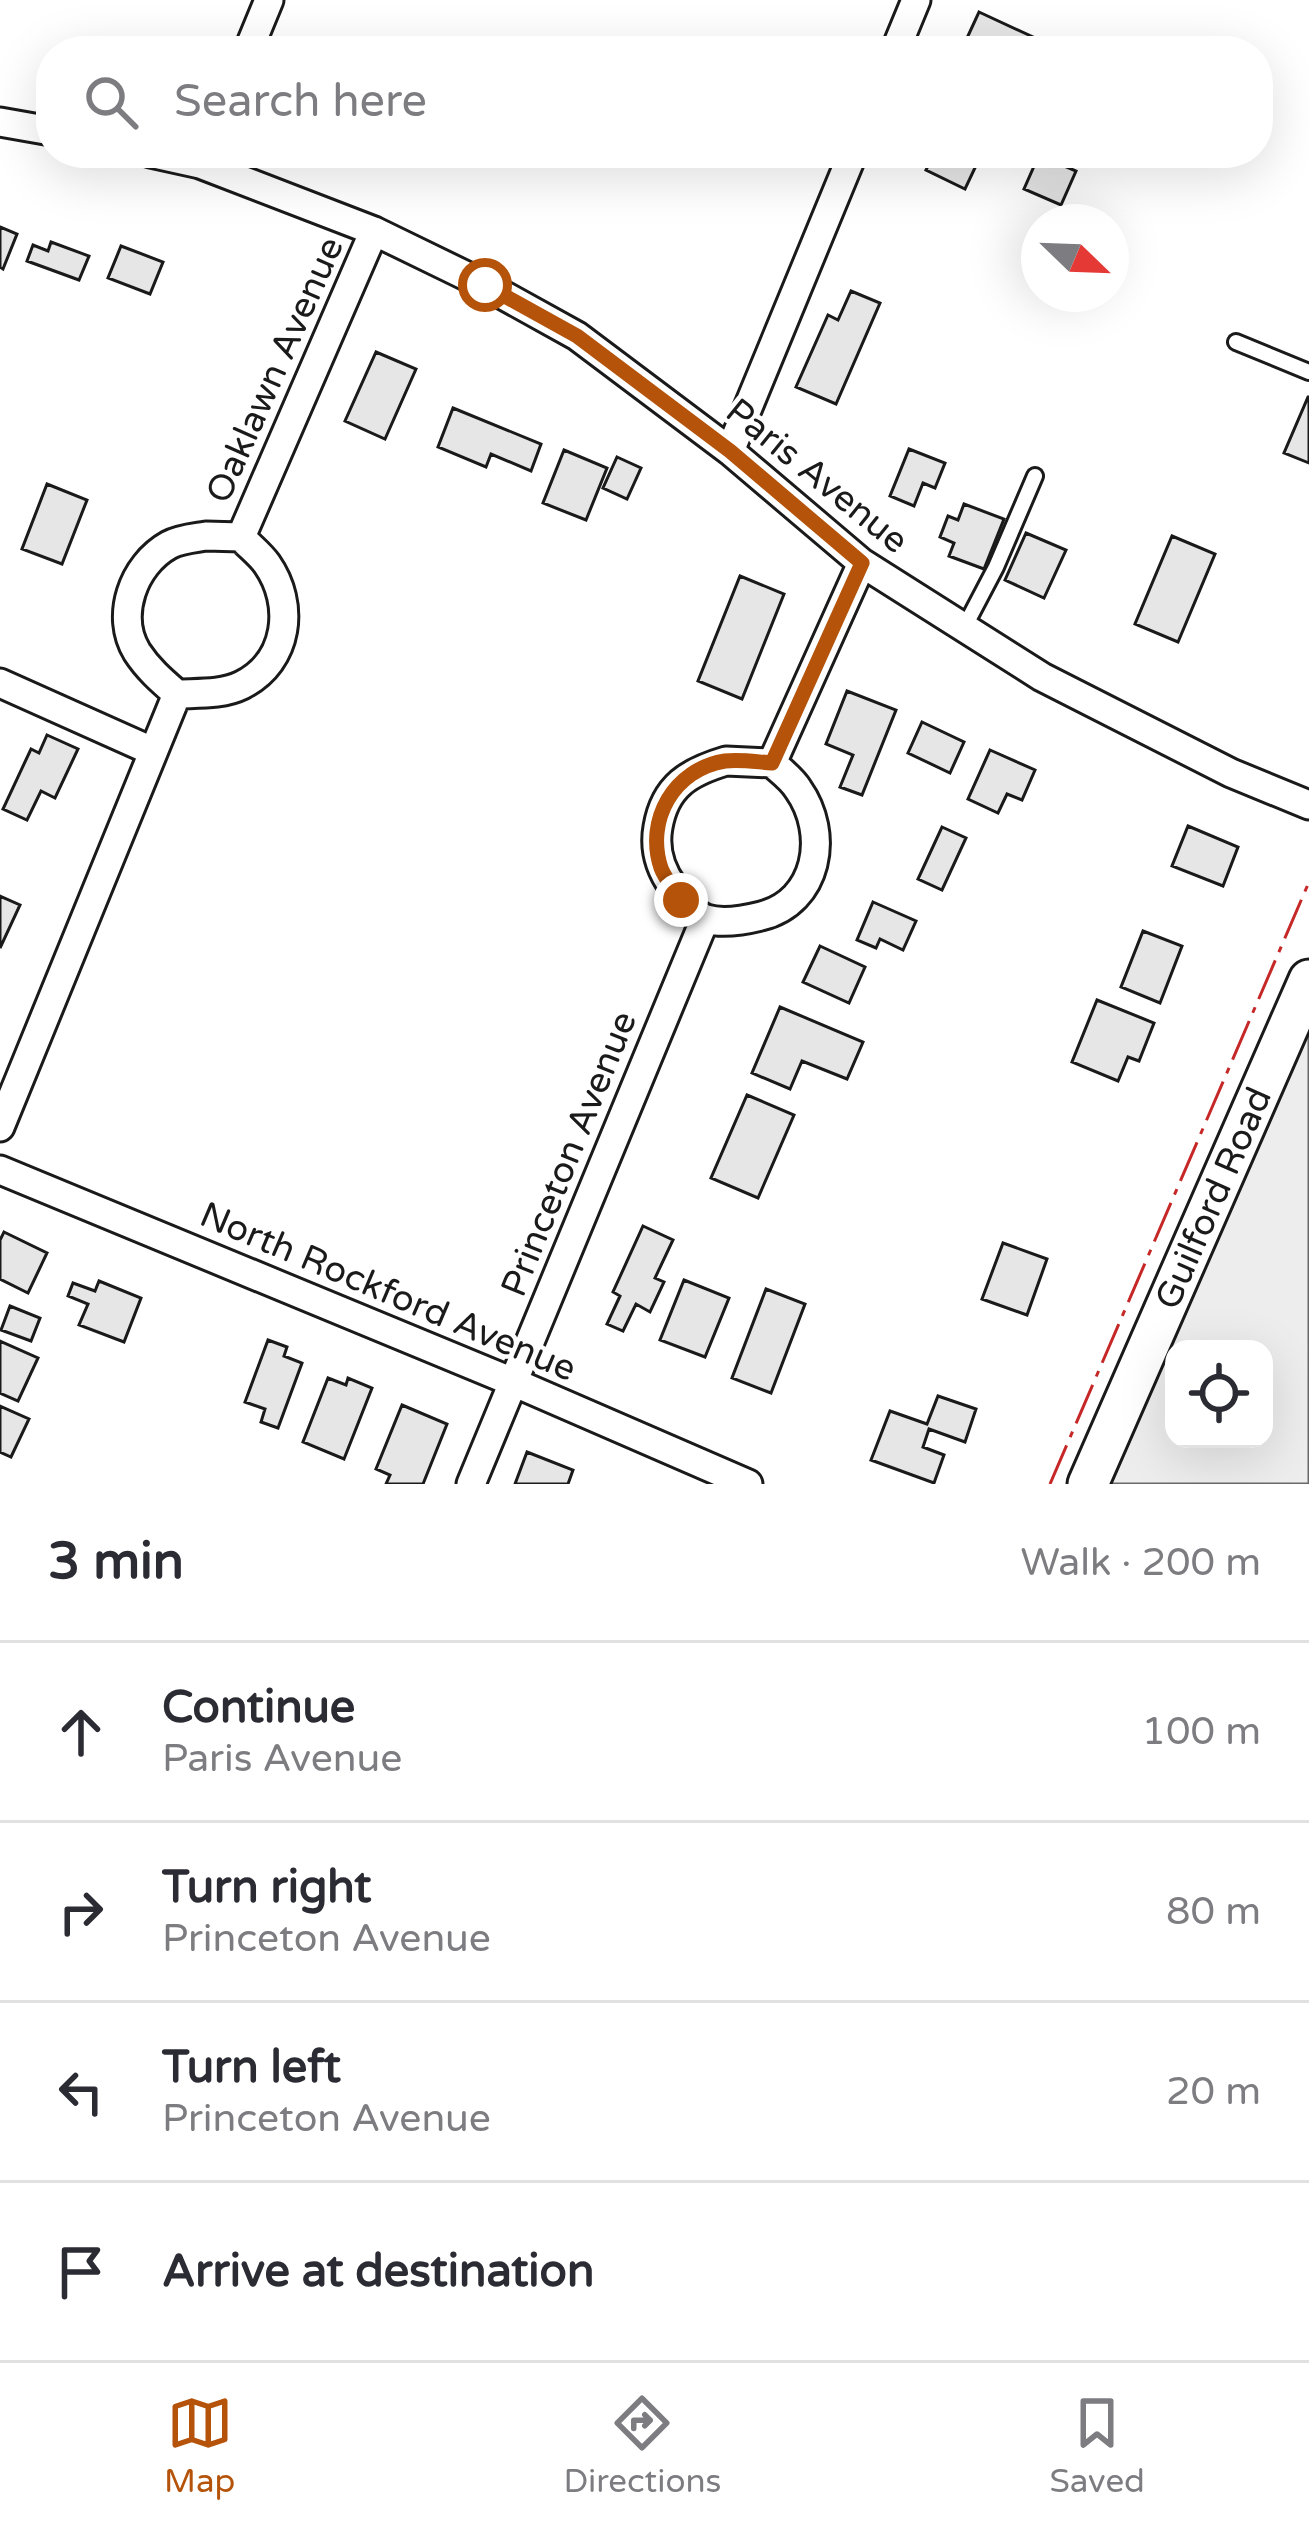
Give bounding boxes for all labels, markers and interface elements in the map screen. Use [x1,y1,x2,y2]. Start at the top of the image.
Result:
search box [36,36,1273,168]
icon: search [78,69,144,135]
text: Search here [174,75,427,129]
north arrow [1021,204,1129,312]
street label: Oaklawn Avenue [197,231,353,509]
route start [458,258,512,312]
street label: Paris Avenue [717,390,917,562]
route end [654,873,708,927]
street label: Princeton Avenue [492,1005,646,1303]
street label: Guilford Road [1146,1081,1281,1316]
street label: North Rockford Avenue [194,1193,582,1391]
map controls [1165,1340,1273,1448]
button: locate [1165,1340,1273,1448]
text: 3 min [48,1531,184,1593]
text: Walk · 200 m [1020,1539,1261,1586]
text: Continue [162,1681,355,1735]
icon: ahead [48,1699,114,1765]
text: 100 m [1142,1708,1261,1755]
text: Paris Avenue [162,1735,402,1782]
text: Turn right [162,1861,371,1915]
icon: right [48,1879,114,1945]
text: 80 m [1166,1888,1261,1935]
text: Princeton Avenue [162,1915,491,1962]
text: Turn left [162,2041,341,2095]
icon: left [48,2059,114,2125]
text: 20 m [1166,2068,1261,2115]
text: Princeton Avenue [162,2095,491,2142]
icon: arrive [48,2239,114,2305]
text: Arrive at destination [162,2245,594,2299]
tab: Map [164,2390,235,2501]
tab: Directions [563,2390,721,2501]
tab: Saved [1050,2390,1145,2501]

